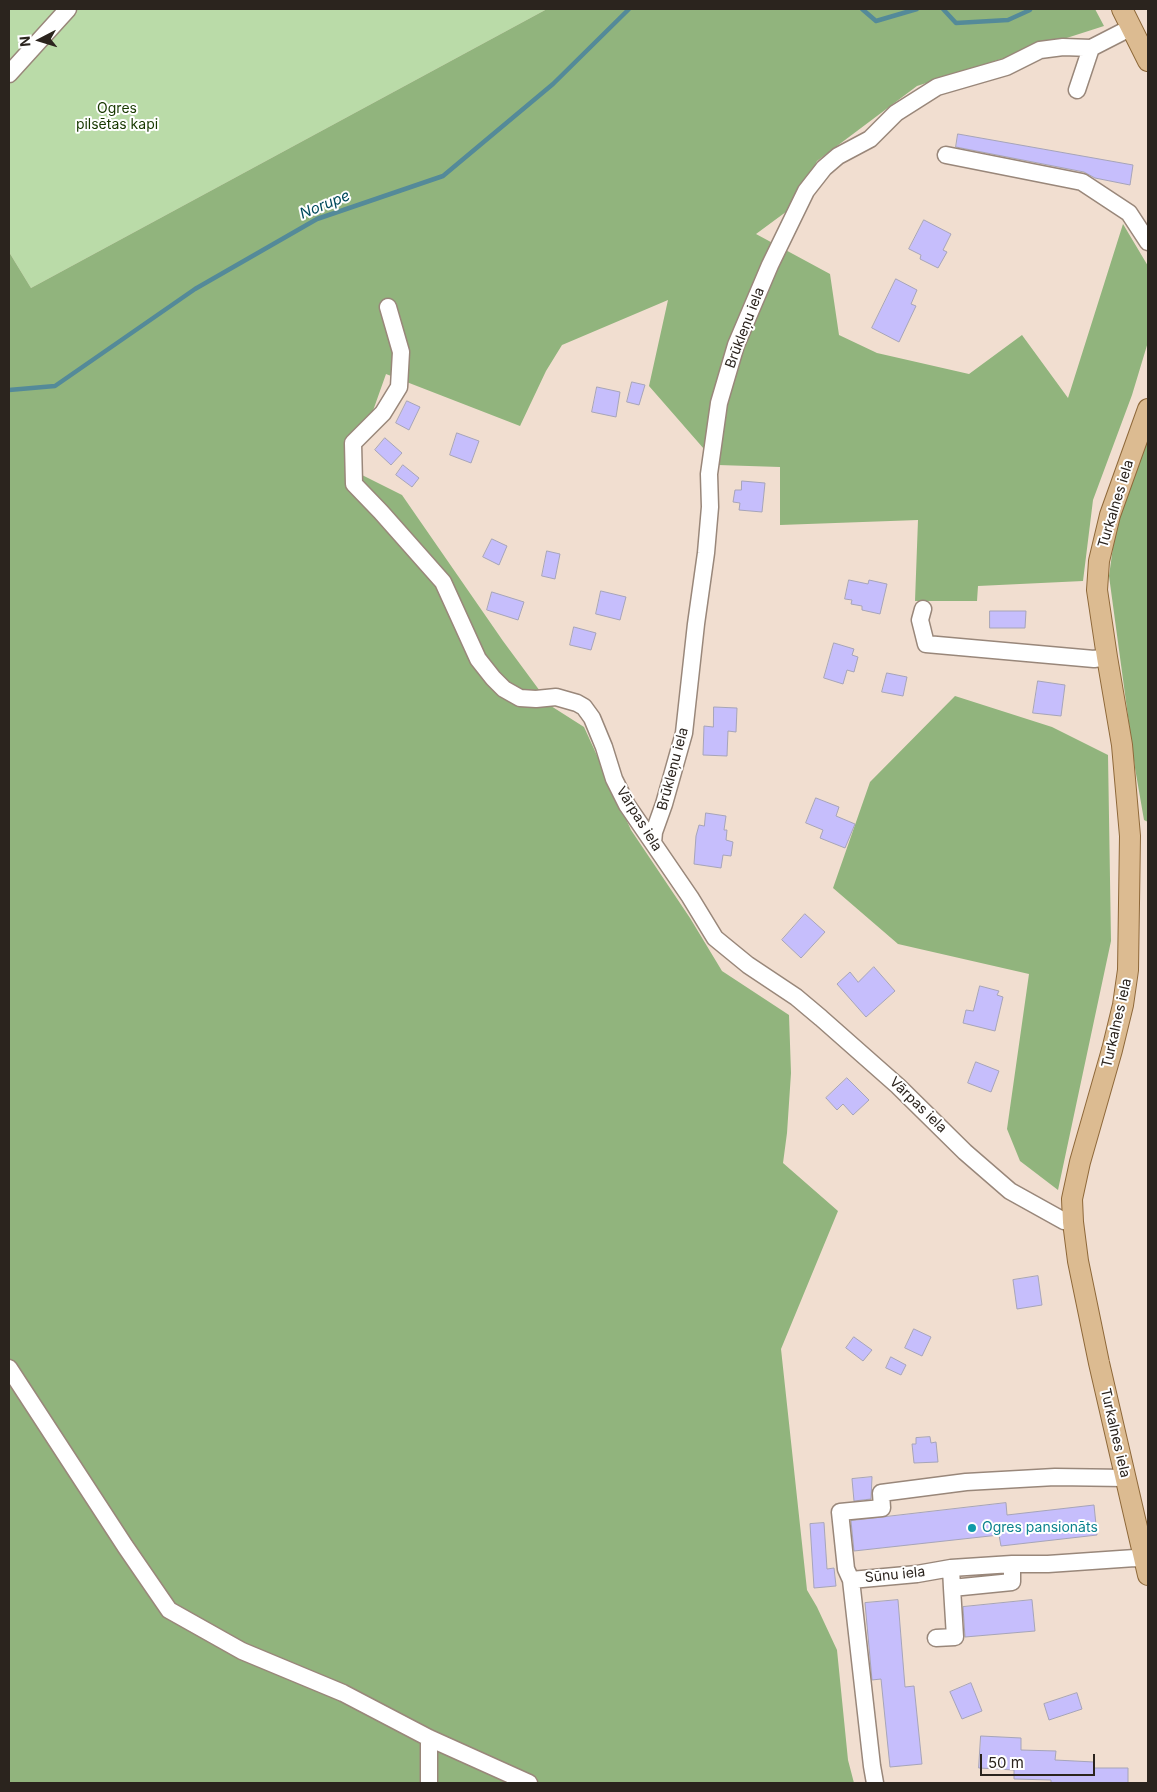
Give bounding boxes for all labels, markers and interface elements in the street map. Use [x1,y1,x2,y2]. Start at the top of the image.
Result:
north arrow [15,15,65,65]
text: N [16,35,33,47]
park label: Ogres pilsētas kapi [76,101,158,134]
water label: Norupe [297,187,353,223]
street label: Brūkleņu iela [722,285,768,371]
street label: Turkalnes iela [1095,458,1137,550]
street label: Brūkleņu iela [654,726,692,812]
street label: Vārpas iela [613,784,665,854]
street label: Turkalnes iela [1099,977,1135,1069]
street label: Vārpas iela [886,1074,950,1136]
street label: Turkalnes iela [1097,1387,1133,1479]
place label: Ogres pansionāts [982,1520,1098,1536]
marker: Ogres pansionāts [966,1522,978,1534]
street label: Sūnu iela [864,1563,926,1587]
scale bar [982,1744,1097,1776]
text: 50 m [988,1753,1024,1772]

